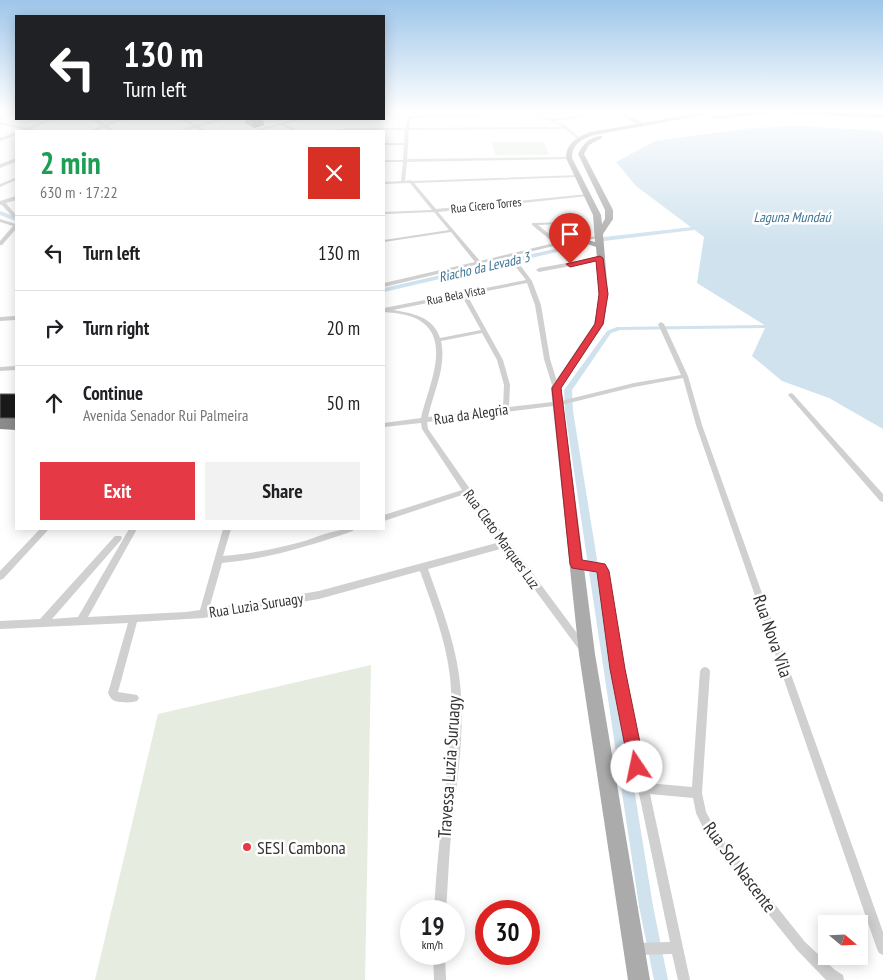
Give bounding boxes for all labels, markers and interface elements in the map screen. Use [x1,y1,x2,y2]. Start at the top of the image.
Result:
text: 130 m [123,31,204,77]
icon: left [40,35,105,100]
text: Turn left [123,75,187,103]
text: 2 min [40,143,101,182]
button: close [308,147,360,199]
text: 630 m · 17:22 [40,182,118,202]
street label: Rua Cícero Torres [450,194,522,216]
water label: Laguna Mundaú [754,208,831,226]
pin [549,213,591,264]
icon: arrive [556,220,584,248]
icon: left [40,239,68,267]
text: Turn left [83,241,140,265]
text: 130 m [318,241,360,265]
water label: Riacho da Levada 3 [437,247,533,286]
street label: Rua Bela Vista [426,282,487,308]
icon: right [40,314,68,342]
text: Turn right [83,316,149,340]
text: 20 m [327,316,360,340]
text: Continue [83,381,143,405]
icon: ahead [40,389,68,417]
text: 50 m [327,391,360,415]
street label: Rua da Alegria [433,399,509,429]
text: Avenida Senador Rui Palmeira [83,405,248,425]
button: Exit [40,462,195,520]
button: Share [205,462,360,520]
street label: Rua Cleto Marques Luz [460,486,544,592]
street label: Rua Luzia Suruagy [208,588,305,622]
street label: Rua Nova Vila [748,592,798,680]
street label: Travessa Luzia Suruagy [433,695,465,839]
position arrow [610,740,662,792]
street label: Rua Sol Nascente [698,817,782,917]
place label: SESI Cambona [257,836,346,859]
marker: SESI Cambona [241,841,253,853]
speed limit sign: 30 [475,900,540,965]
text: 19 [421,910,444,942]
north arrow [818,915,868,965]
map controls [818,915,868,965]
text: km/h [422,937,443,952]

